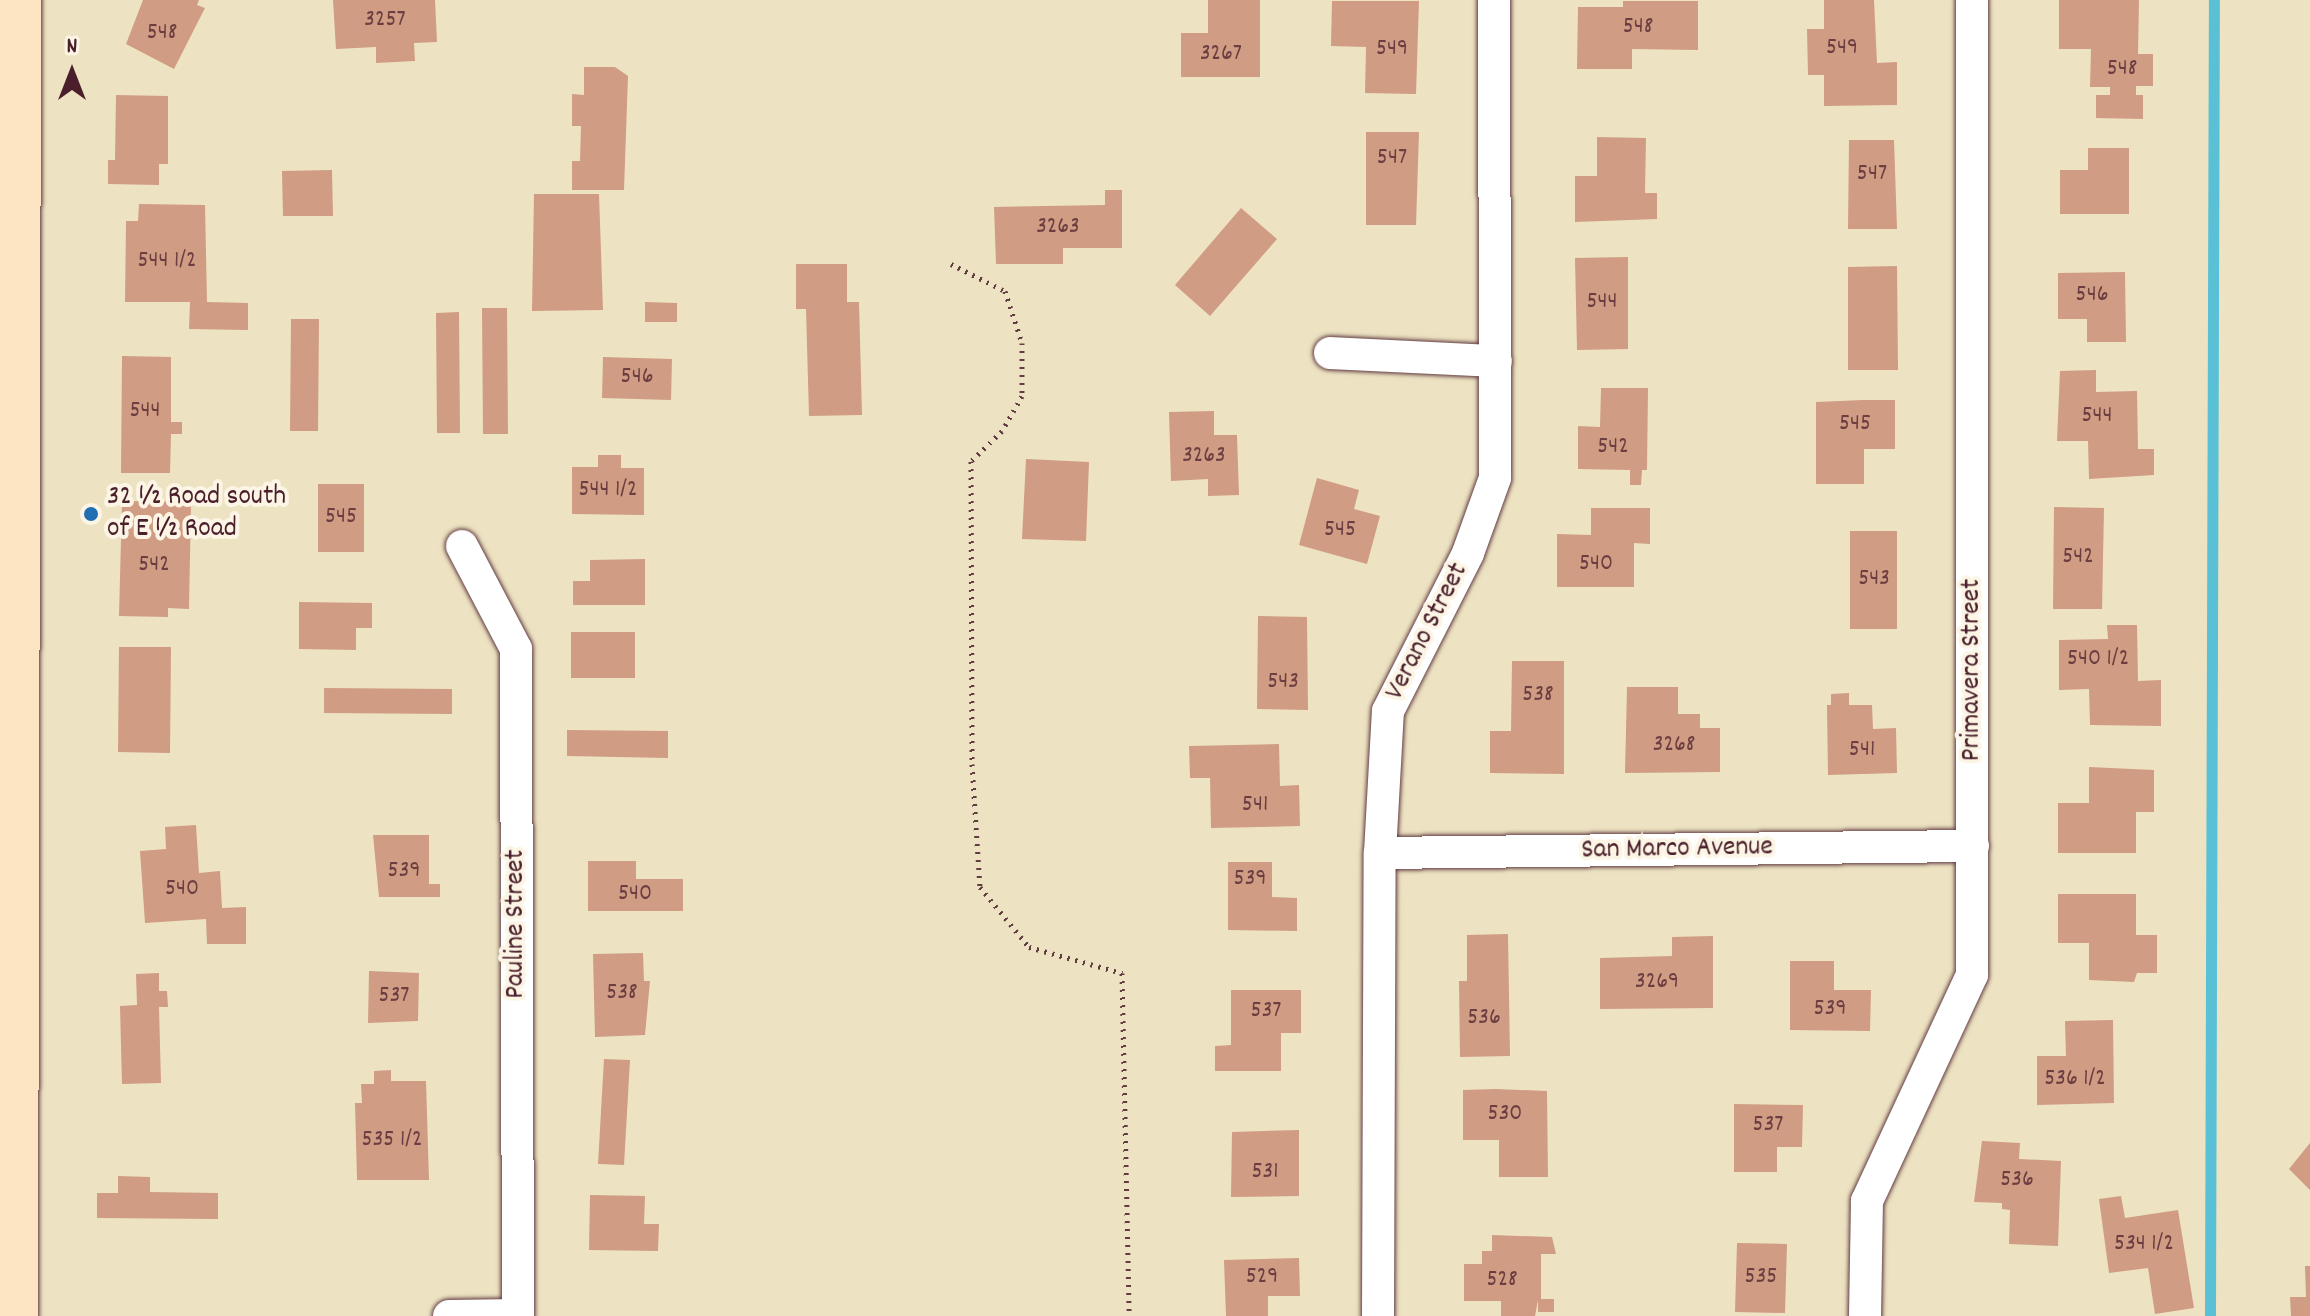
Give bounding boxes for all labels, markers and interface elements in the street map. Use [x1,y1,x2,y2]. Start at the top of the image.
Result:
house number: 3257 [364,7,406,35]
house number: 548 [1623,14,1653,42]
house number: 548 [147,20,177,48]
north arrow [32,32,112,112]
text: N [67,32,77,63]
house number: 549 [1826,35,1858,63]
house number: 549 [1376,36,1408,64]
house number: 3267 [1200,41,1242,69]
house number: 548 [2107,56,2137,84]
house number: 547 [1377,145,1407,173]
house number: 547 [1857,161,1887,189]
house number: 3263 [1036,214,1080,242]
house number: 544 1/2 [137,248,197,276]
house number: 546 [2076,282,2108,310]
house number: 544 [1586,289,1618,317]
house number: 546 [621,364,653,392]
house number: 544 [129,398,161,426]
house number: 544 [2081,403,2113,431]
house number: 545 [1839,411,1871,439]
house number: 542 [1597,434,1629,462]
house number: 3263 [1182,443,1226,471]
house number: 544 1/2 [578,477,638,505]
place label: 32 ½ Road south of E ½ Road [107,481,286,547]
house number: 545 [325,504,357,532]
marker: 32 ½ Road south of E ½ Road [82,505,100,523]
house number: 545 [1324,517,1356,545]
house number: 542 [2062,544,2094,572]
house number: 540 [1579,551,1613,579]
house number: 542 [138,552,170,580]
street label: Verano Street [1379,558,1477,706]
house number: 543 [1858,566,1890,594]
street label: Primavera Street [1956,579,1990,761]
house number: 540 1/2 [2067,646,2129,674]
house number: 543 [1267,669,1299,697]
house number: 538 [1522,682,1554,710]
house number: 3268 [1653,732,1695,760]
house number: 541 [1849,737,1875,765]
house number: 541 [1242,792,1268,820]
street label: San Marco Avenue [1581,832,1773,868]
street label: Pauline Street [500,849,534,999]
house number: 539 [388,858,420,886]
house number: 539 [1234,866,1266,894]
house number: 540 [165,876,199,904]
house number: 540 [618,881,652,909]
house number: 3269 [1635,969,1679,997]
house number: 538 [606,980,638,1008]
house number: 537 [379,983,409,1011]
house number: 539 [1814,996,1846,1024]
house number: 537 [1251,998,1281,1026]
house number: 536 [1467,1005,1501,1033]
house number: 536 1/2 [2044,1066,2106,1094]
house number: 530 [1488,1101,1522,1129]
house number: 537 [1753,1112,1783,1140]
house number: 535 1/2 [362,1127,422,1155]
house number: 531 [1251,1159,1279,1187]
house number: 536 [2000,1167,2034,1195]
house number: 534 1/2 [2114,1231,2174,1259]
house number: 529 [1246,1264,1278,1292]
house number: 535 [1745,1264,1777,1292]
house number: 528 [1486,1267,1518,1295]

